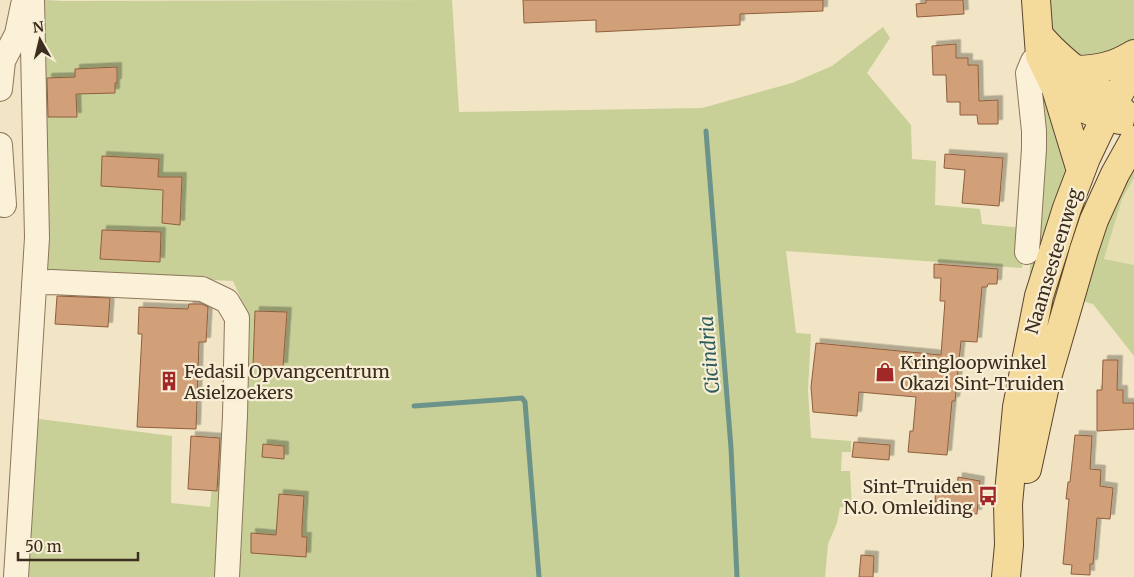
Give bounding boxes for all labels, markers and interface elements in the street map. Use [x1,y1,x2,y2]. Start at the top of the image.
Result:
north arrow [15,15,65,65]
text: N [31,17,45,37]
street label: Naamsesteenweg [1020,185,1086,337]
water label: Cicindria [694,315,724,395]
place label: Kringloopwinkel Okazi Sint-Truiden [900,351,1064,395]
place label: Fedasil Opvangcentrum Asielzoekers [183,360,390,404]
shop icon: Kringloopwinkel Okazi Sint-Truiden [874,361,896,383]
building icon: Fedasil Opvangcentrum Asielzoekers [158,370,180,392]
place label: Sint-Truiden N.O. Omleiding [844,475,973,519]
bus stop icon: Sint-Truiden N.O. Omleiding [977,485,999,507]
scale bar [18,530,138,562]
text: 50 m [25,537,62,556]

